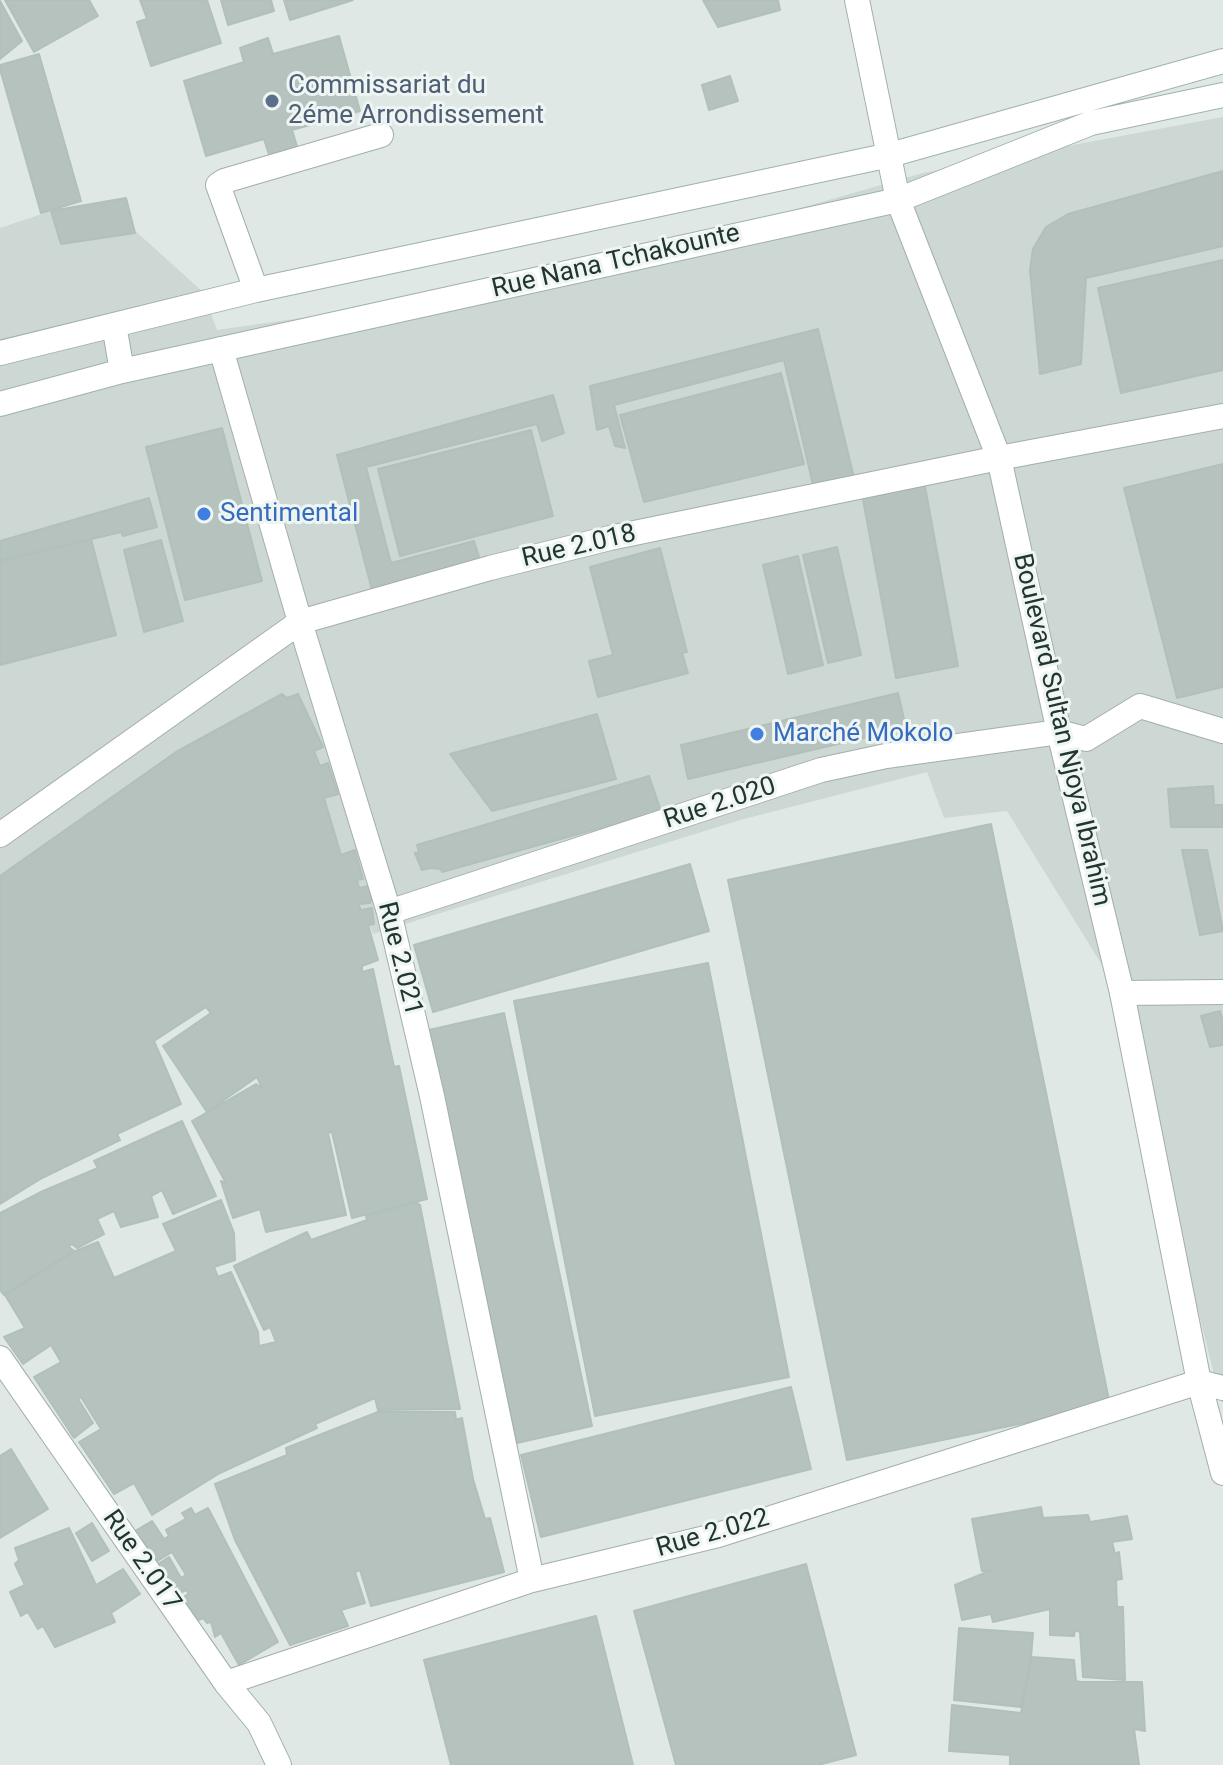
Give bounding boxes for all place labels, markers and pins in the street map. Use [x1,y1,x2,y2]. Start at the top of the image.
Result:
place label: Commissariat du 2éme Arrondissement [288,70,544,132]
marker: Commissariat du 2éme Arrondissement [263,92,281,110]
place label: Sentimental [220,498,358,530]
marker: Sentimental [195,505,213,523]
place label: Marché Mokolo [773,718,953,750]
marker: Marché Mokolo [748,725,766,743]

